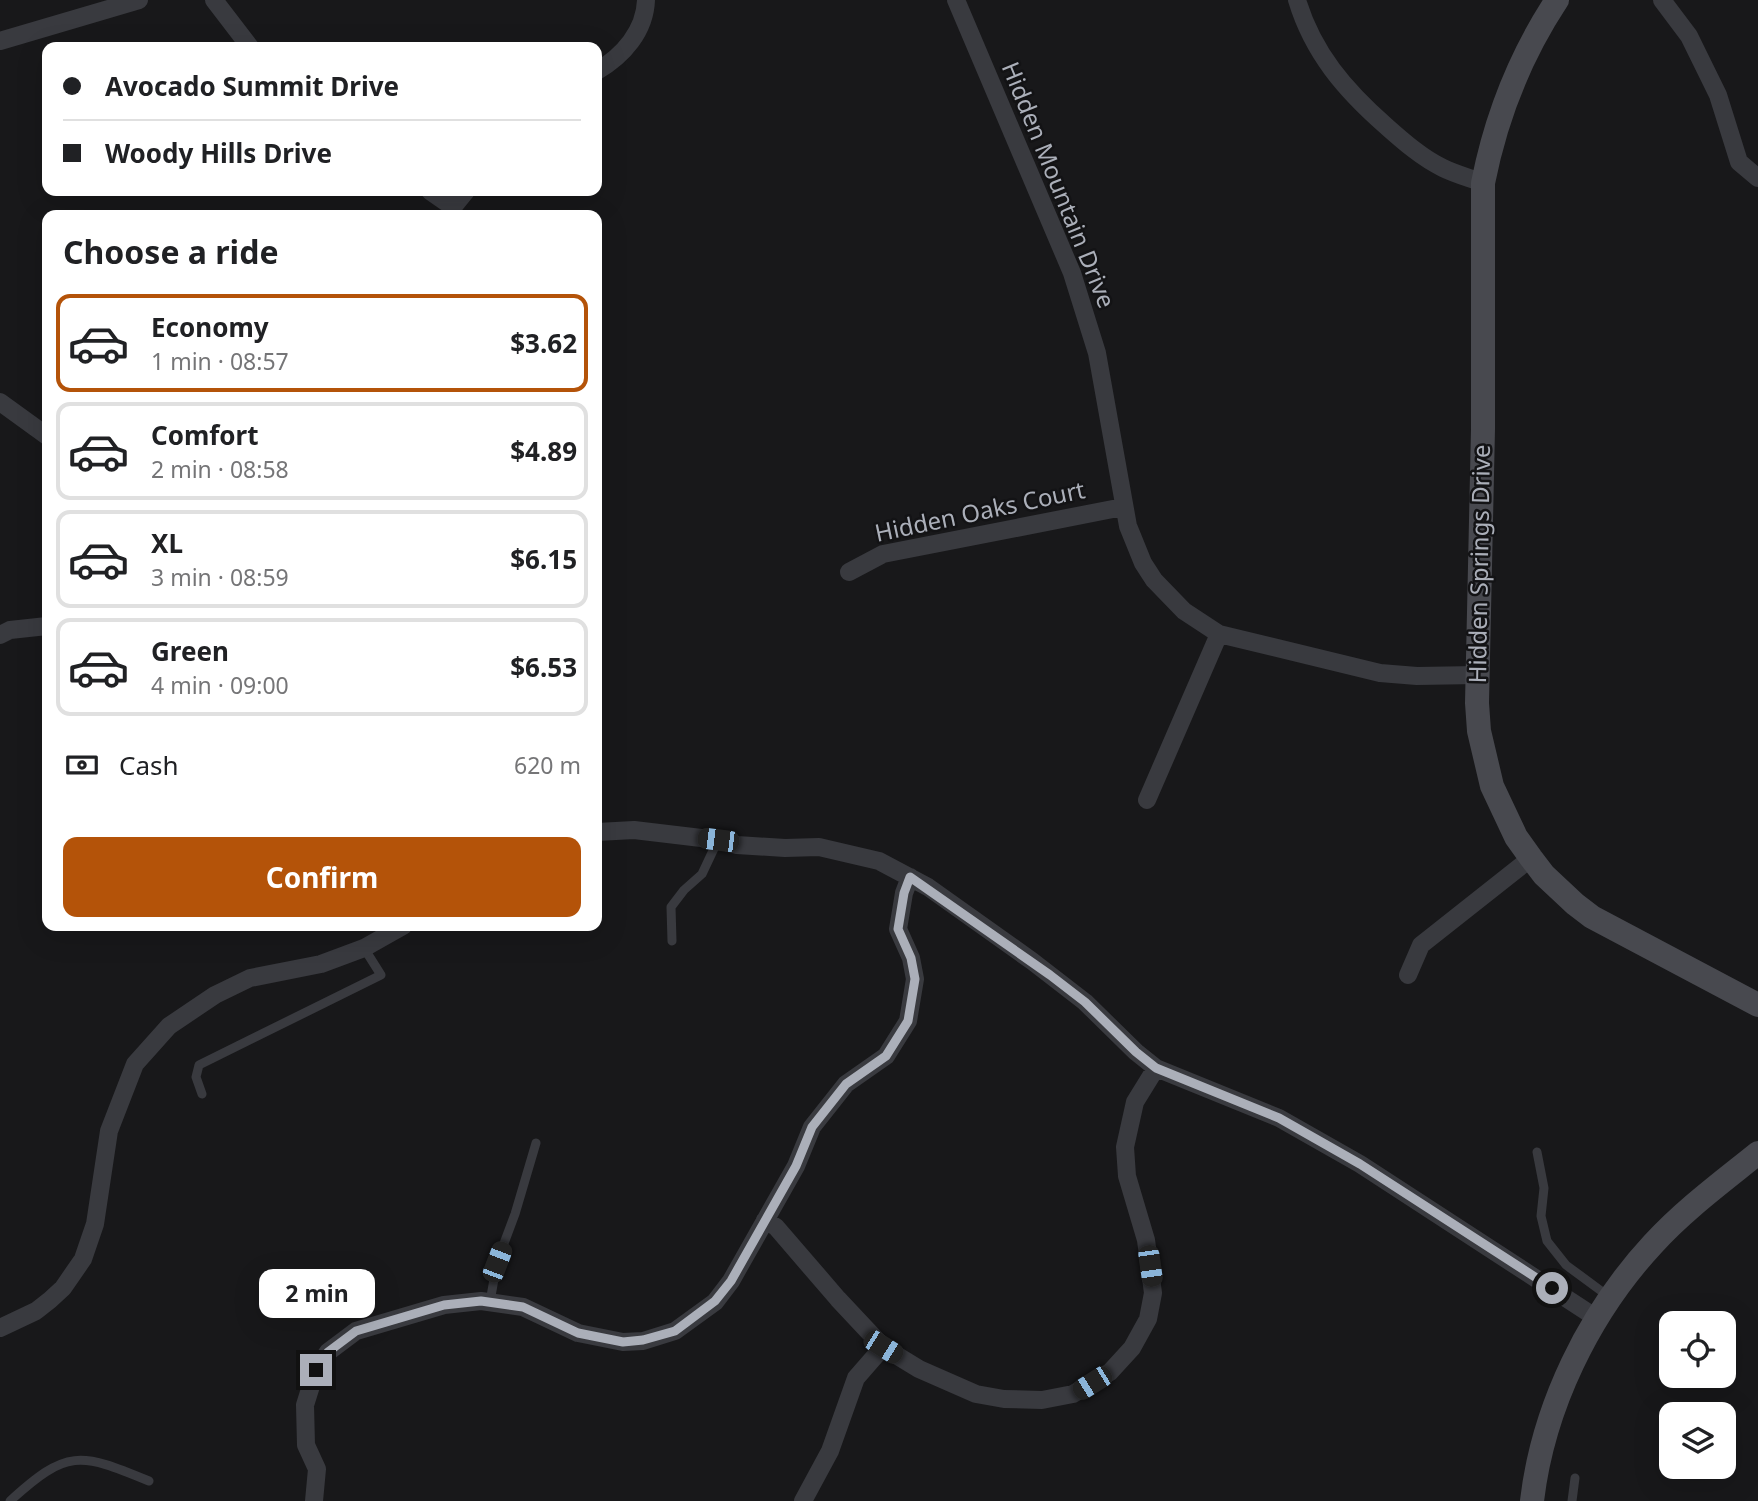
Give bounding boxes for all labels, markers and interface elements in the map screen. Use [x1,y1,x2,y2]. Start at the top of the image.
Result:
street label: Hidden Mountain Drive [995,56,1124,312]
text: Avocado Summit Drive [105,68,399,104]
text: Woody Hills Drive [105,135,332,171]
text: Choose a ride [63,230,279,273]
text: Economy [151,309,269,345]
icon: car [67,312,130,375]
text: $3.62 [510,325,577,361]
text: 1 min · 08:57 [151,345,289,377]
text: Comfort [151,417,259,453]
icon: car [67,420,130,483]
text: $4.89 [510,433,577,469]
street label: Hidden Springs Drive [1460,444,1497,684]
text: 2 min · 08:58 [151,453,289,485]
street label: Hidden Oaks Court [872,472,1088,549]
text: XL [151,525,183,561]
icon: car [67,528,130,591]
text: $6.15 [510,541,577,577]
text: 3 min · 08:59 [151,561,289,593]
text: Green [151,633,229,669]
icon: car [67,636,130,699]
text: $6.53 [510,649,577,685]
text: 4 min · 09:00 [151,669,289,701]
icon: cash [63,746,101,784]
text: Cash [119,747,179,783]
text: 620 m [514,749,581,781]
car [696,827,741,853]
button: Confirm [63,837,581,917]
car [480,1239,515,1285]
car [1137,1244,1164,1288]
callout: 2 min [258,1268,374,1318]
route start [1536,1272,1568,1304]
text: 2 min [285,1277,349,1309]
map controls [1659,1311,1736,1479]
button: locate [1659,1311,1736,1388]
car [860,1327,907,1367]
route end [300,1354,332,1386]
car [1069,1363,1116,1403]
button: layers [1659,1402,1736,1479]

